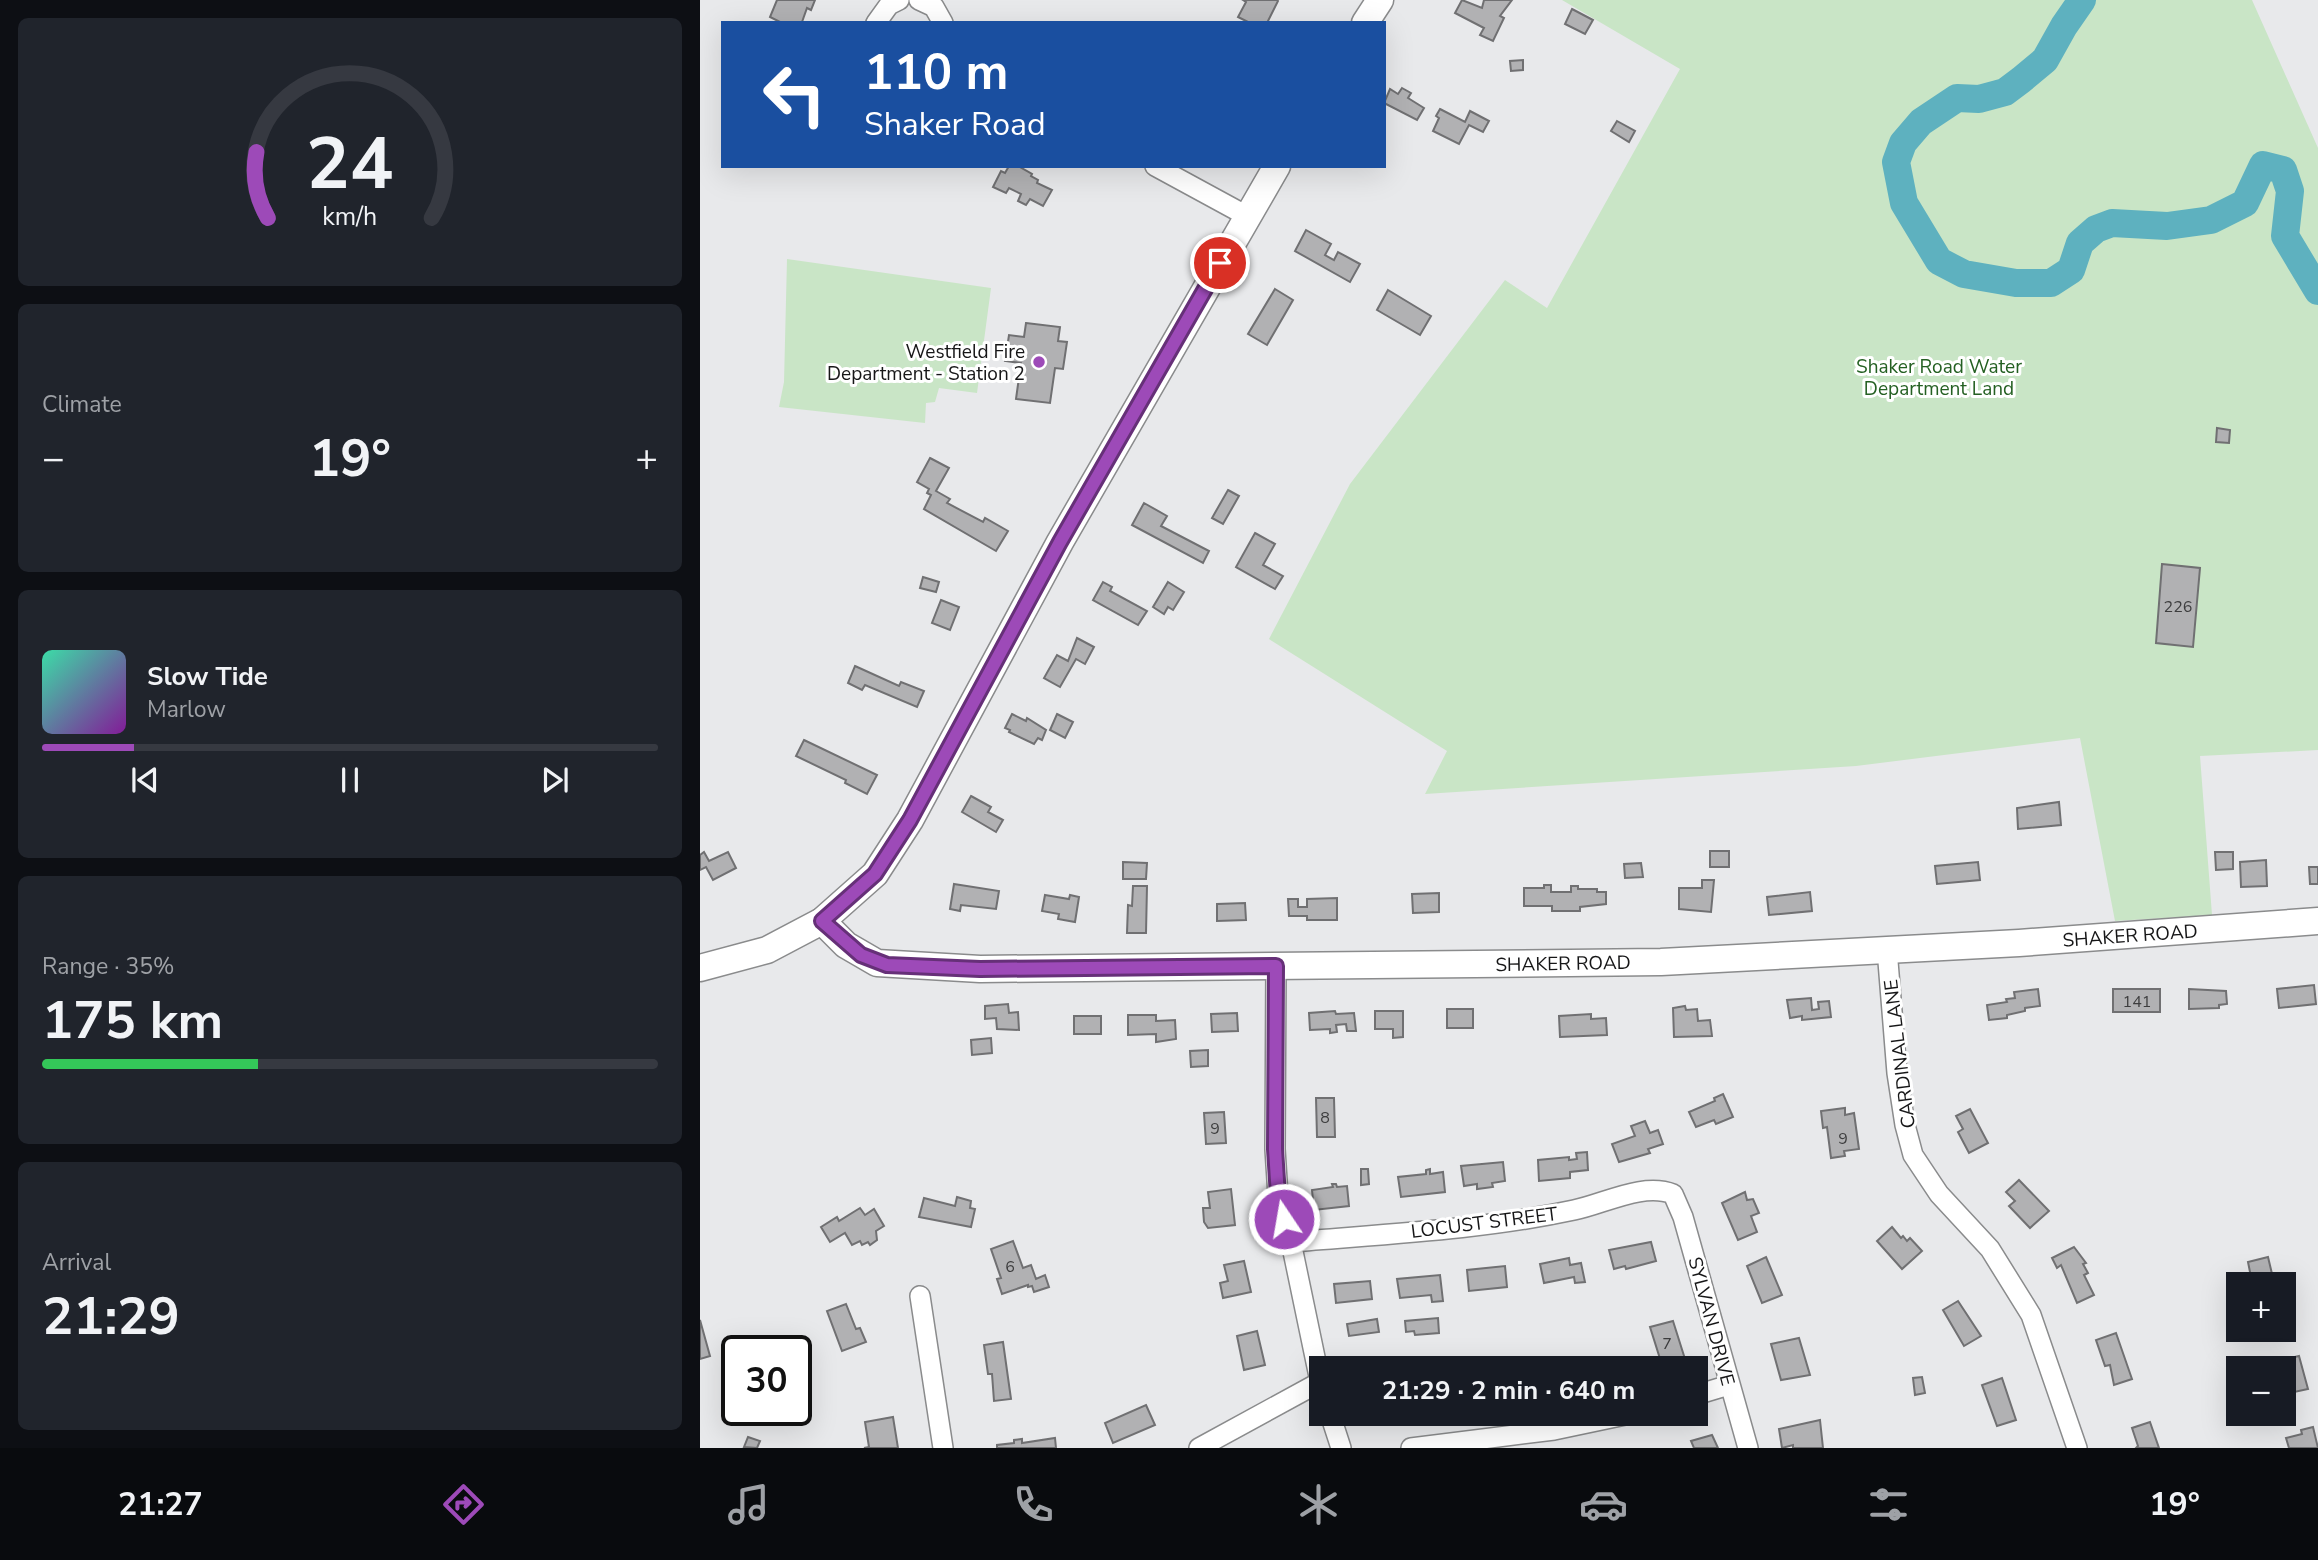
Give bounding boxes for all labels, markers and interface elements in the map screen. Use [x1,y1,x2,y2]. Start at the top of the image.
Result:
text: 110 m [864,39,1008,106]
icon: left [749,49,840,140]
text: Shaker Road [864,103,1046,146]
text: 24 [306,114,394,214]
text: km/h [322,200,378,234]
pin [1190,233,1250,293]
icon: arrive [1201,244,1239,282]
place label: Westfield Fire Department - Station 2 [827,339,1025,387]
marker: Westfield Fire Department - Station 2 [1031,354,1047,370]
park label: Shaker Road Water Department Land [1856,354,2022,402]
text: Climate [42,389,122,420]
text: 19° [309,423,391,494]
text: − [42,433,65,484]
text: + [635,433,658,484]
house number: 226 [2164,596,2192,618]
text: Slow Tide [147,659,268,694]
text: Marlow [147,694,226,725]
icon: previous [126,761,164,799]
icon: pause [331,761,369,799]
icon: next [536,761,574,799]
street label: SHAKER ROAD [2062,918,2199,954]
street label: SHAKER ROAD [1495,950,1631,978]
text: Range · 35% [42,951,174,982]
street label: CARDINAL LANE [1878,978,1922,1130]
text: 175 km [42,985,223,1056]
house number: 141 [2123,991,2151,1013]
house number: 8 [1320,1107,1330,1129]
house number: 9 [1210,1118,1220,1140]
house number: 9 [1838,1128,1848,1150]
position arrow [1247,1182,1321,1256]
street label: LOCUST STREET [1409,1201,1559,1245]
text: Arrival [42,1247,111,1278]
street label: SYLVAN DRIVE [1681,1254,1741,1388]
house number: 6 [1005,1256,1015,1278]
map controls [2226,1272,2296,1426]
button: + [2226,1272,2296,1342]
text: 21:29 [42,1281,180,1352]
house number: 7 [1662,1333,1672,1355]
speed limit sign: 30 [721,1335,812,1426]
button: − [2226,1356,2296,1426]
text: 21:29 · 2 min · 640 m [1382,1373,1635,1408]
icon: directions [439,1480,488,1529]
icon: music [724,1480,773,1529]
icon: phone [1009,1480,1058,1529]
icon: climate [1294,1480,1343,1529]
icon: car [1579,1480,1628,1529]
icon: filters [1864,1480,1913,1529]
text: 21:27 [118,1483,203,1526]
text: 19° [2149,1483,2200,1526]

